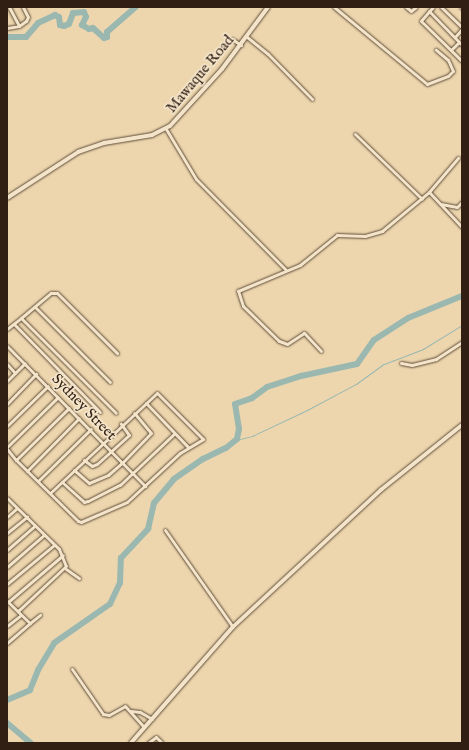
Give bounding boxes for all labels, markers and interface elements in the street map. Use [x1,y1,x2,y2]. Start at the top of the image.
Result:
street label: Mawaque Road [162,31,238,117]
street label: Sydney Street [48,370,120,444]

